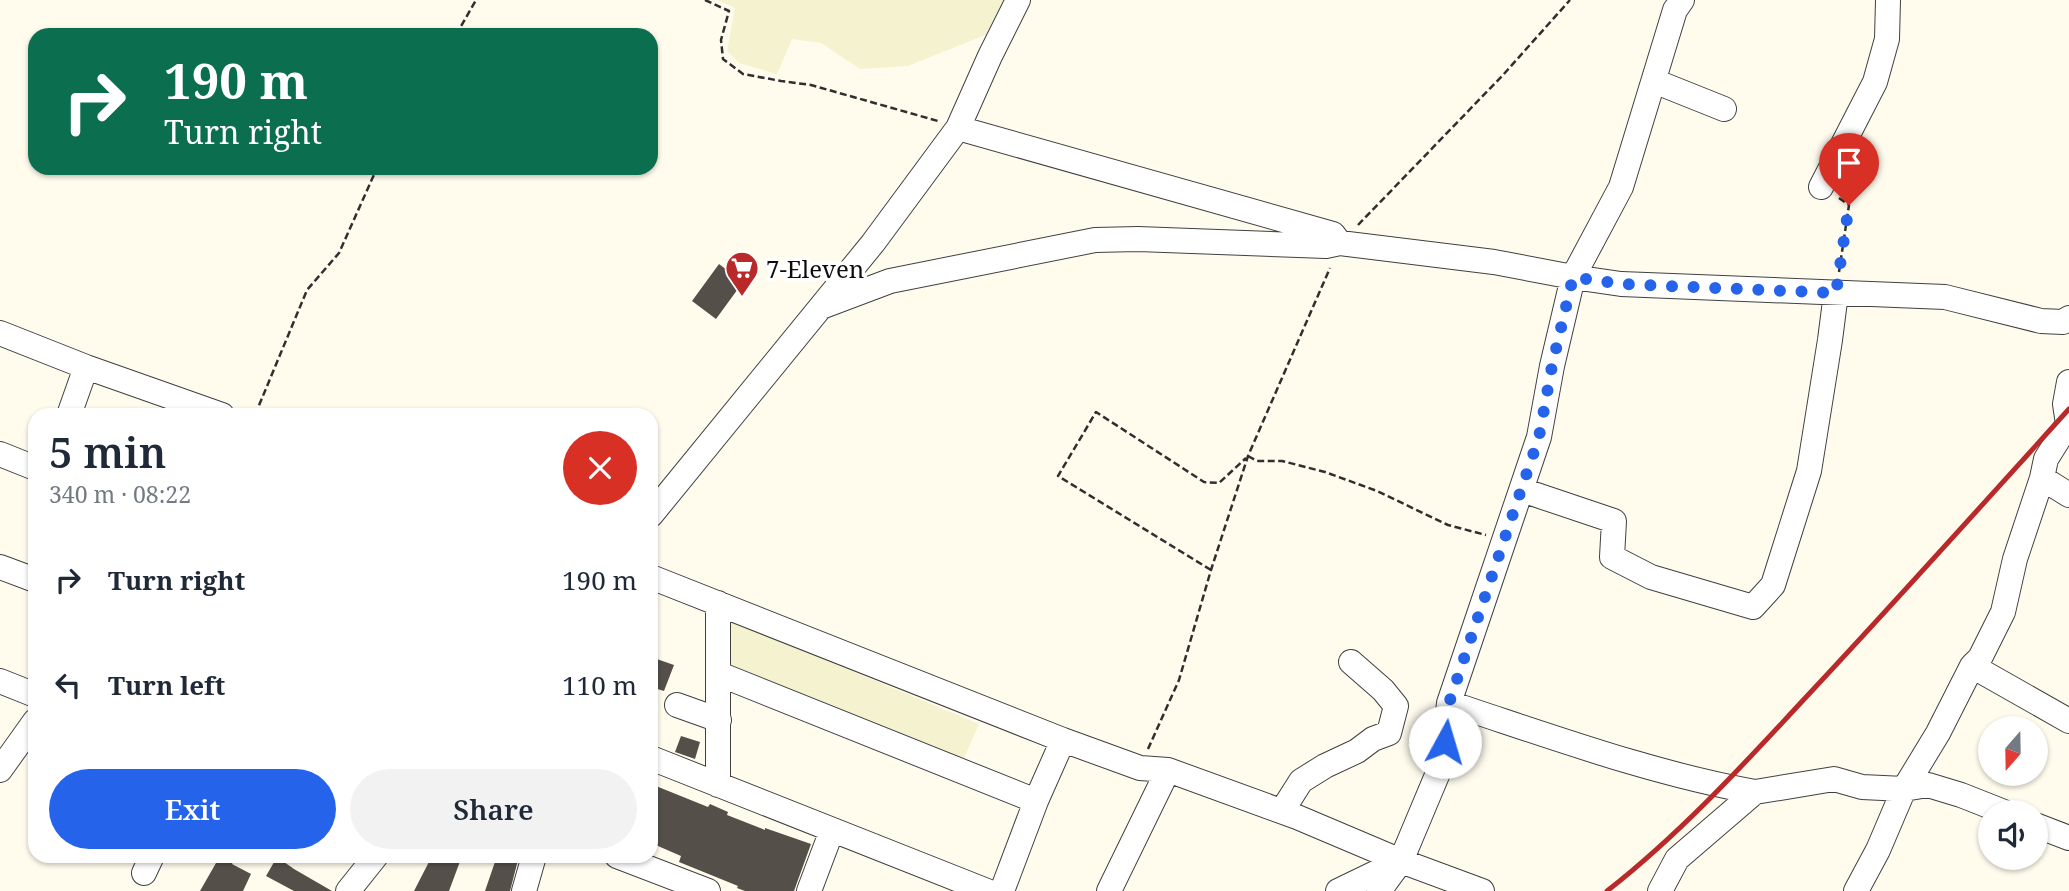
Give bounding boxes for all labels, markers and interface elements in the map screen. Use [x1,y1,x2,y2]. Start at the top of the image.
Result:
text: 190 m [164,47,308,113]
icon: right [49,56,140,147]
text: Turn right [164,110,322,153]
pin [1819,133,1879,205]
icon: arrive [1830,144,1868,182]
supermarket icon: 7-Eleven [723,249,761,298]
place label: 7-Eleven [766,252,864,285]
text: 5 min [49,423,166,480]
button: close [563,431,637,505]
text: 340 m · 08:22 [49,478,191,510]
icon: right [49,561,87,599]
text: Turn right [108,562,245,598]
text: 190 m [562,562,637,598]
icon: left [49,666,87,704]
text: Turn left [108,667,225,703]
text: 110 m [562,667,637,703]
position arrow [1408,705,1482,779]
north arrow [1978,716,2048,786]
map controls [1978,716,2048,870]
button: Exit [49,769,336,849]
button: Share [350,769,637,849]
button: sound [1978,800,2048,870]

